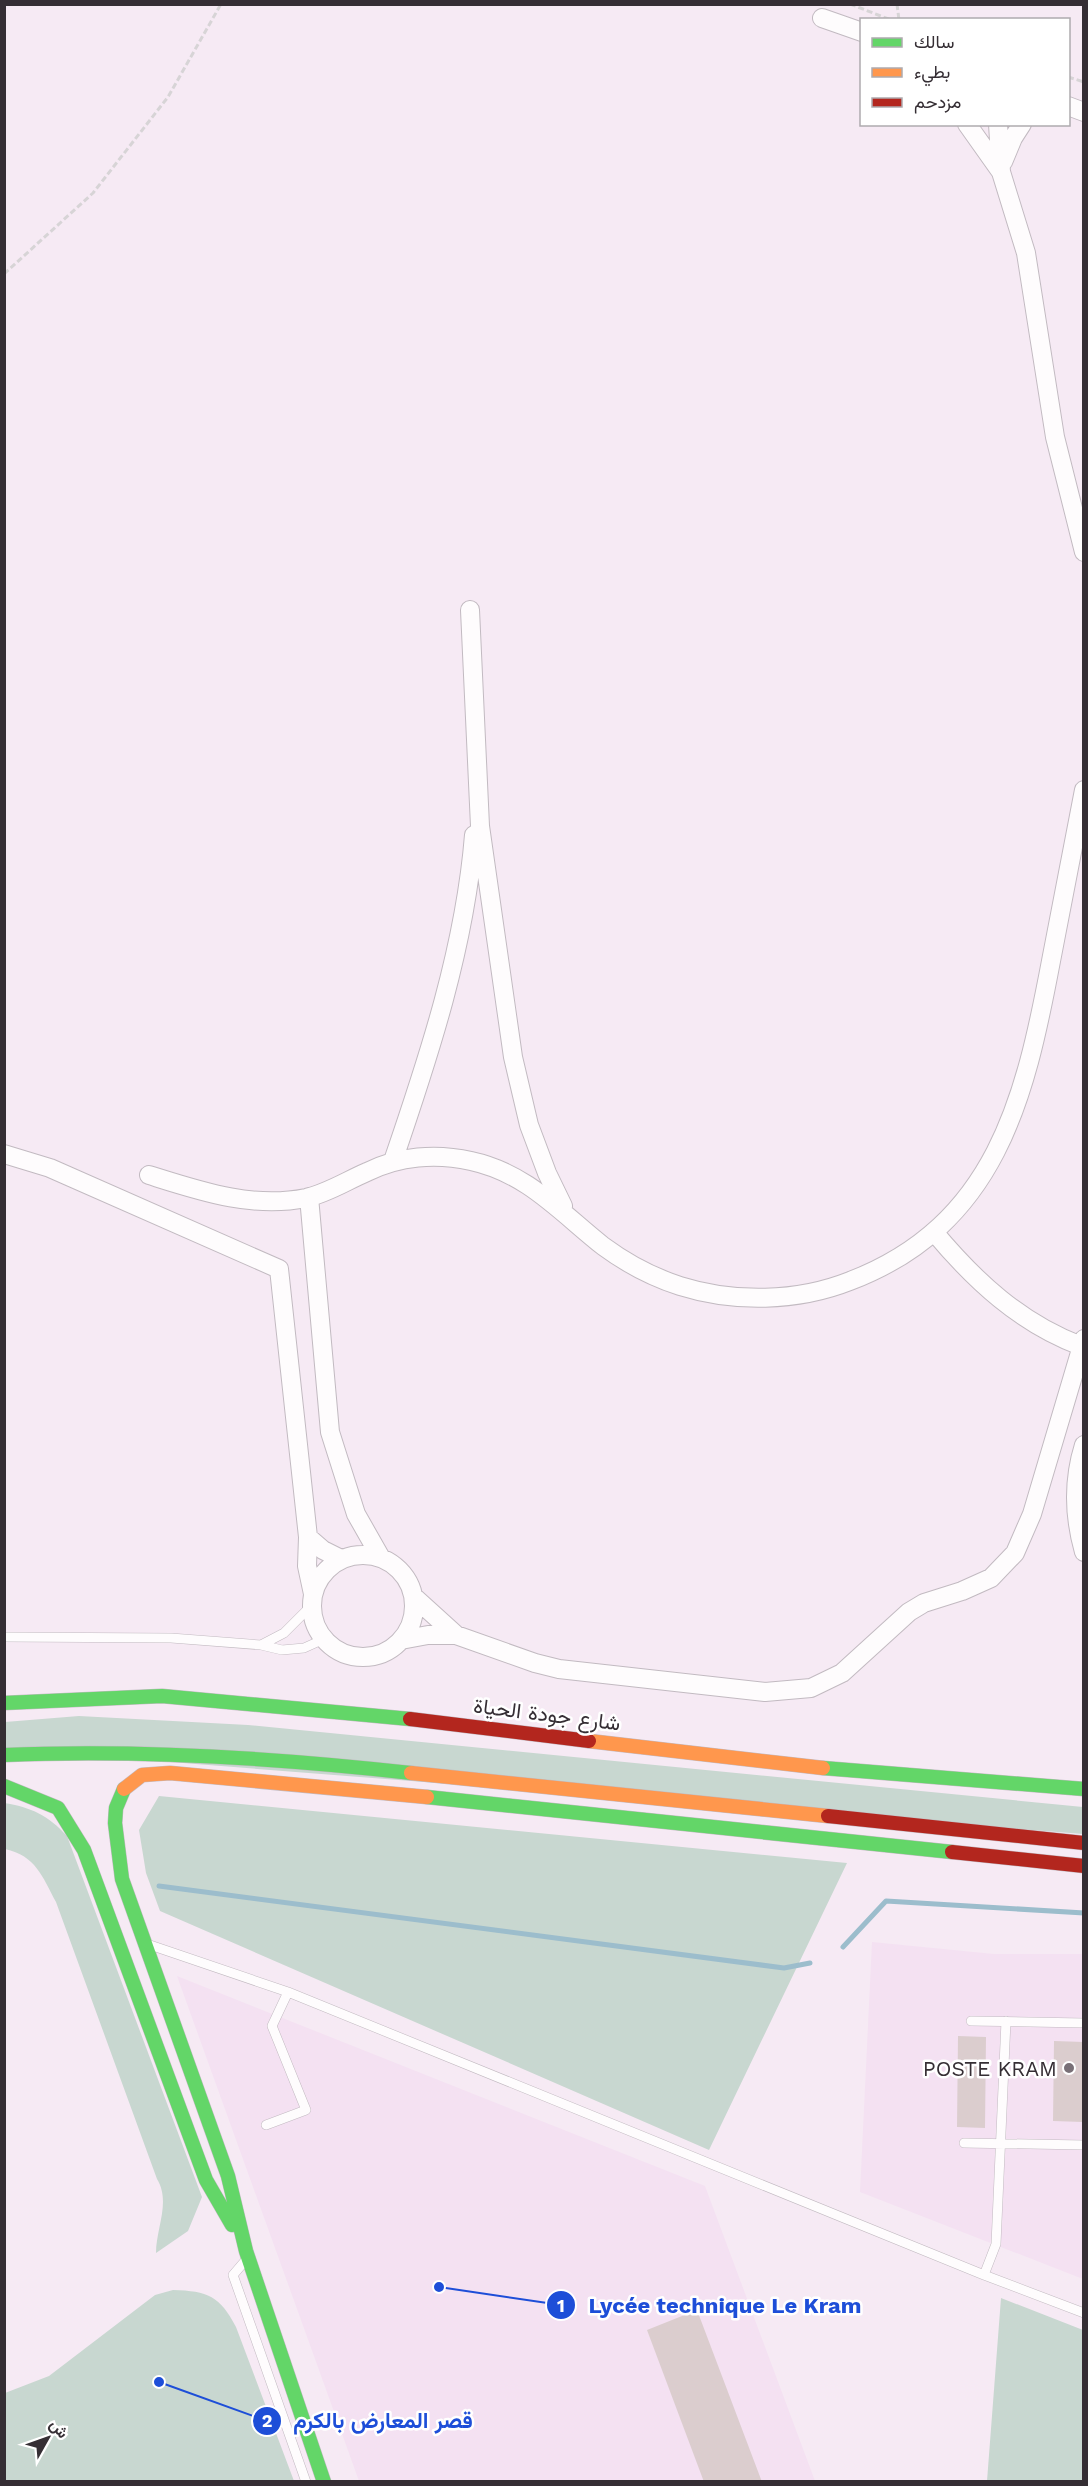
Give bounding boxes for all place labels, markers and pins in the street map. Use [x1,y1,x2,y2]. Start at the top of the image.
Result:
place label: POSTE KRAM [923,2056,1057,2081]
marker: POSTE KRAM [1062,2061,1076,2075]
callout: Lycée technique Le Kram [546,2285,873,2325]
callout: قصر المعارض بالكرم [252,2401,485,2441]

